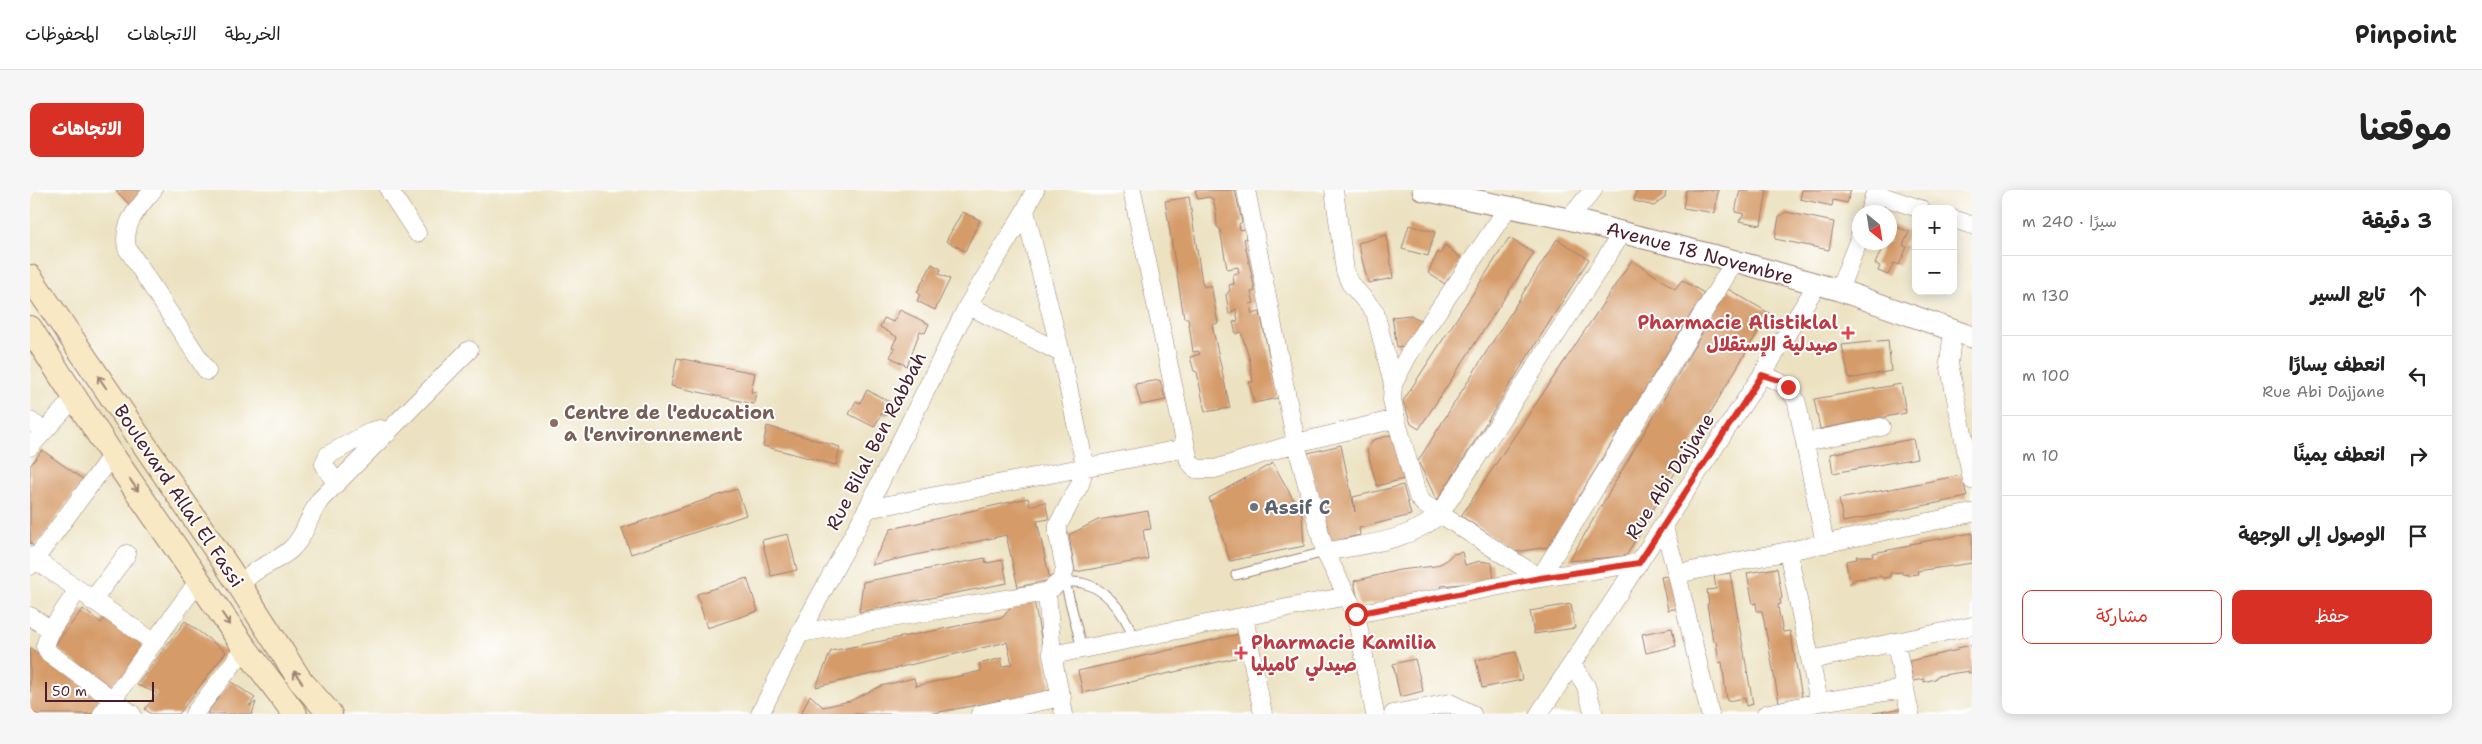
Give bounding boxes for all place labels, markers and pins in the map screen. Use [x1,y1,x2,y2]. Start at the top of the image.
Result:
place label: Pharmacie Alistiklal صيدلية الإستقلال [1637,310,1838,357]
marker: Pharmacie Alistiklal صيدلية الإستقلال [1842,327,1854,339]
place label: Centre de l'education a l'environnement [564,400,775,447]
marker: Centre de l'education a l'environnement [548,417,560,429]
place label: Assif C [1264,495,1330,520]
marker: Assif C [1248,501,1260,513]
place label: Pharmacie Kamilia صيدلي كاميليا [1251,630,1436,681]
marker: Pharmacie Kamilia صيدلي كاميليا [1235,647,1247,659]

